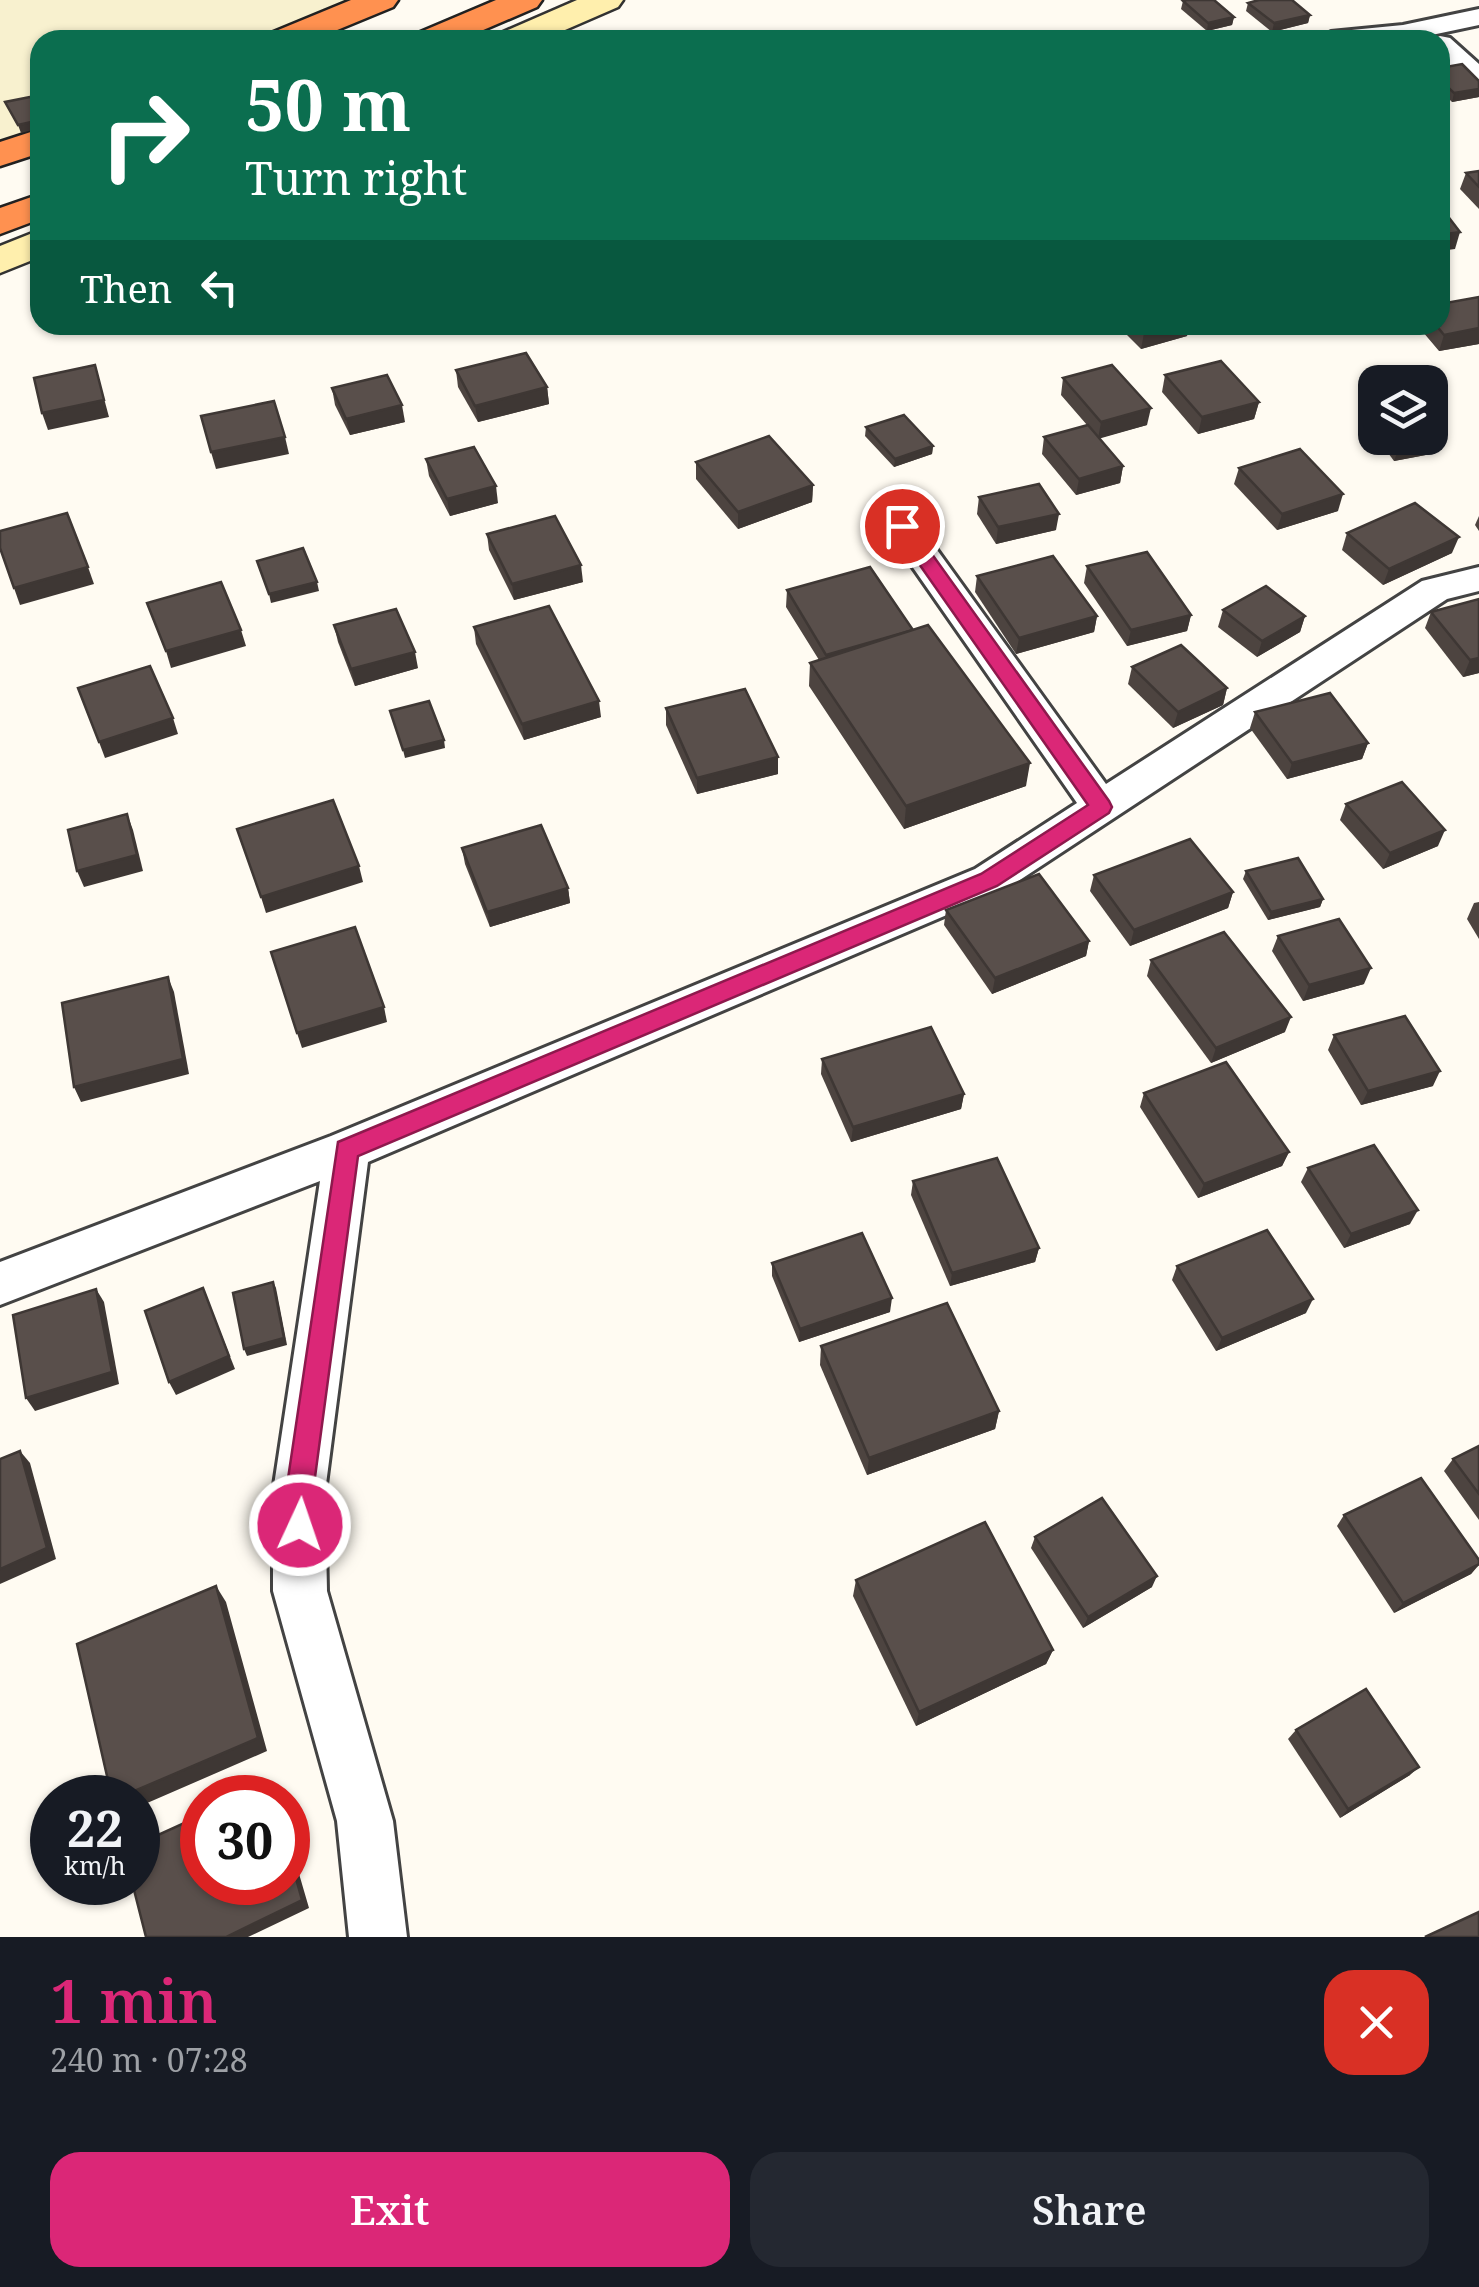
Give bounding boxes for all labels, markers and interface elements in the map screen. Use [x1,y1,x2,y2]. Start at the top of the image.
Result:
text: 50 m [245,56,411,152]
icon: right [80,70,210,200]
text: Turn right [245,147,467,208]
icon: left [192,260,247,315]
text: Then [80,262,172,314]
map controls [1358,365,1448,455]
button: layers [1358,365,1448,455]
pin [860,484,945,569]
icon: arrive [875,499,930,554]
position arrow [248,1473,352,1577]
speed limit sign: 30 [180,1775,310,1905]
text: 22 [67,1794,123,1862]
text: km/h [64,1848,126,1882]
text: 1 min [50,1959,218,2041]
button: close [1324,1970,1429,2075]
text: 240 m · 07:28 [50,2038,248,2081]
button: Exit [50,2152,730,2267]
button: Share [750,2152,1429,2267]

